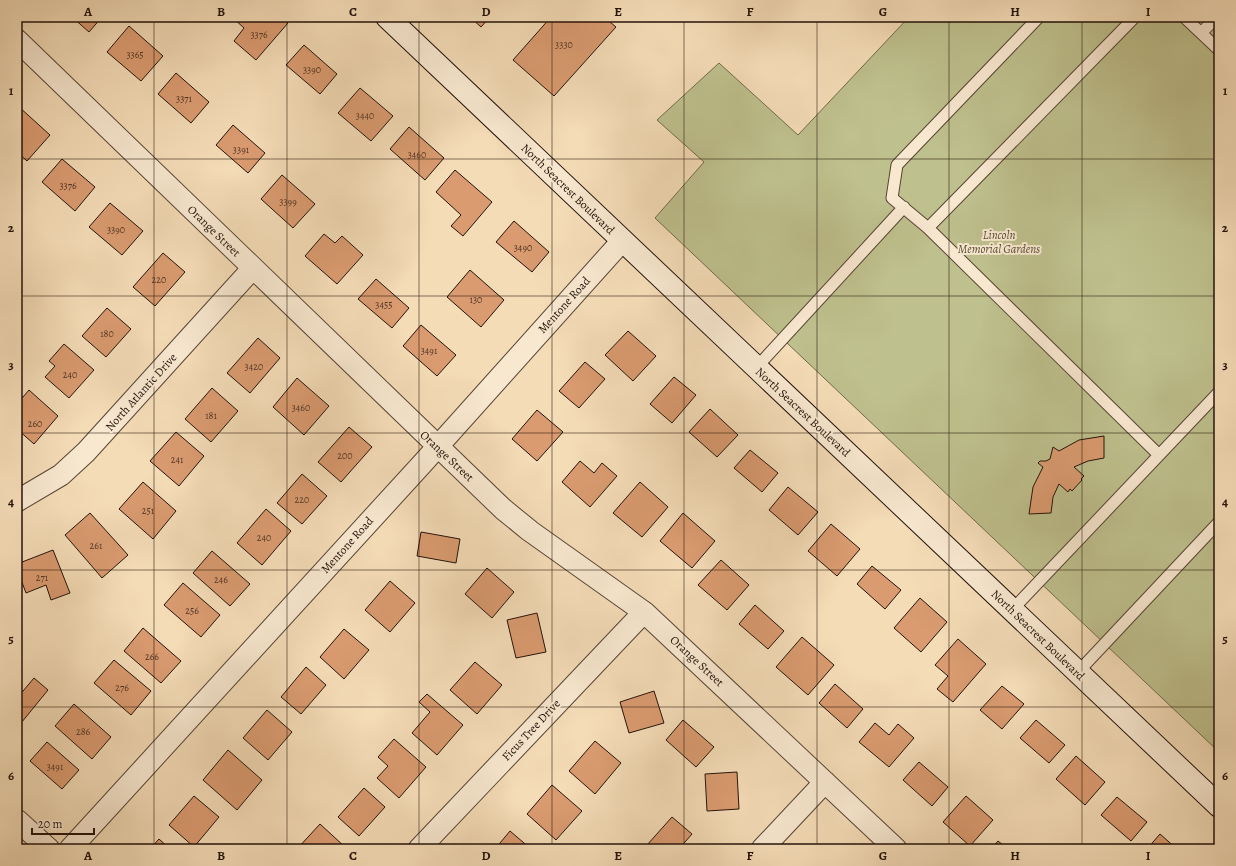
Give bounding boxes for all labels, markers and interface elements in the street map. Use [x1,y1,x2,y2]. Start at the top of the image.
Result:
text: A [83,3,93,20]
text: B [217,3,225,20]
text: C [349,3,357,20]
text: D [481,3,491,20]
text: E [614,3,622,20]
text: F [747,3,754,20]
text: G [879,3,887,20]
text: H [1010,3,1020,20]
text: I [1146,3,1151,20]
house number: 3376 [250,28,268,41]
house number: 3330 [555,38,573,51]
house number: 3365 [126,48,144,61]
house number: 3390 [303,63,321,76]
text: 1 [9,82,14,99]
text: 1 [1223,82,1228,99]
house number: 3371 [176,92,193,105]
house number: 3440 [356,109,374,122]
street label: North Seacrest Boulevard [518,140,619,238]
house number: 3391 [233,143,250,156]
house number: 3460 [408,148,426,161]
house number: 3376 [59,179,77,192]
house number: 3399 [279,195,297,208]
street label: Orange Street [184,202,244,260]
text: 2 [8,219,15,236]
text: 2 [1222,219,1229,236]
house number: 3390 [107,223,125,236]
park label: Lincoln Memorial Gardens [958,227,1040,257]
house number: 3490 [514,241,532,254]
house number: 220 [152,273,166,286]
street label: Mentone Road [534,273,594,337]
house number: 130 [470,293,482,306]
house number: 3455 [375,298,393,311]
house number: 180 [100,327,114,340]
house number: 3491 [421,344,438,357]
street label: North Atlantic Drive [102,350,180,434]
text: 3 [8,356,14,373]
text: 3 [1222,356,1228,373]
house number: 3420 [245,360,263,373]
street label: North Seacrest Boulevard [752,364,854,461]
house number: 240 [63,368,77,381]
house number: 3460 [292,401,310,414]
house number: 181 [205,409,217,422]
house number: 260 [28,417,42,430]
street label: Orange Street [417,427,477,485]
house number: 200 [337,449,353,462]
house number: 241 [171,453,184,466]
text: 4 [8,493,14,510]
house number: 220 [295,493,309,506]
text: 4 [1222,493,1228,510]
house number: 251 [142,504,155,517]
street label: Mentone Road [317,513,377,577]
house number: 240 [257,531,271,544]
house number: 261 [90,539,103,552]
house number: 271 [36,571,49,584]
house number: 246 [214,573,228,586]
street label: North Seacrest Boulevard [988,586,1089,684]
house number: 256 [185,604,199,617]
text: 5 [8,630,14,647]
text: 5 [1222,630,1228,647]
street label: Orange Street [667,632,727,690]
house number: 266 [145,650,159,663]
house number: 276 [115,681,129,694]
street label: Ficus Tree Drive [498,696,564,764]
house number: 286 [76,725,90,738]
house number: 3491 [47,760,64,773]
text: 6 [8,767,14,784]
text: 6 [1222,767,1228,784]
scale bar [32,810,94,836]
text: 20 m [38,816,62,832]
text: A [83,847,93,864]
text: B [217,847,225,864]
text: C [349,847,357,864]
text: D [481,847,491,864]
text: E [614,847,622,864]
text: F [747,847,754,864]
text: G [879,847,887,864]
text: H [1010,847,1020,864]
text: I [1146,847,1151,864]

